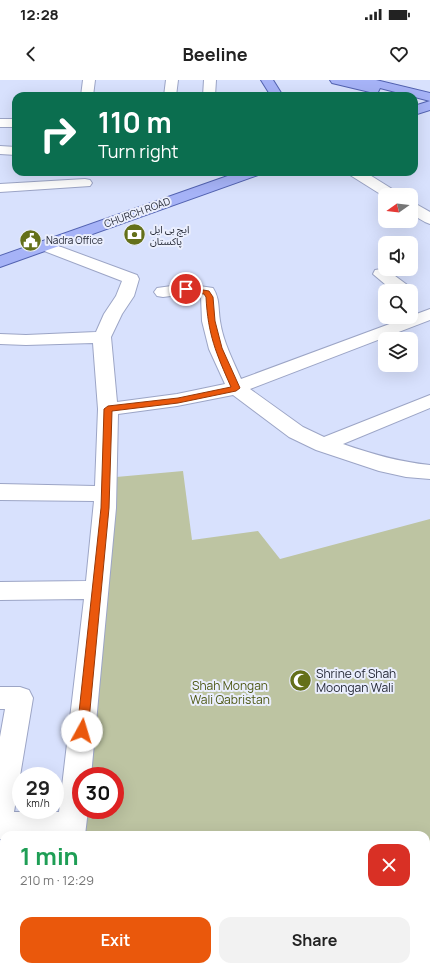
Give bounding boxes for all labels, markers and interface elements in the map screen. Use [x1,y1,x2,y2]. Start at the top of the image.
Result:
text: 12:28 [20,4,59,25]
text: Beeline [182,42,248,66]
icon: back [20,43,42,65]
icon: heart [388,43,410,65]
text: 110 m [98,103,172,141]
icon: right [32,108,84,160]
text: Turn right [98,139,179,163]
north arrow [378,188,418,228]
map controls [378,188,418,372]
street label: CHURCH ROAD [102,193,172,230]
bank icon: ایچ بی ایل پاکستان [122,222,148,248]
place label: ایچ بی ایل پاکستان [150,222,189,248]
public building icon: Nadra Office [17,227,43,253]
place label: Nadra Office [46,233,103,247]
button: sound [378,236,418,276]
pin [169,272,203,306]
icon: arrive [175,278,197,300]
button: search [378,284,418,324]
button: layers [378,332,418,372]
place label: Shrine of Shah Moongan Wali [316,665,396,696]
mosque icon: Shrine of Shah Moongan Wali [288,668,314,694]
park label: Shah Mongan Wali Qabristan [190,677,270,708]
position arrow [61,710,103,752]
speed limit sign: 30 [72,767,124,819]
text: 29 [26,774,50,801]
text: km/h [26,796,50,810]
text: 1 min [20,839,79,872]
button: close [368,844,410,886]
text: 210 m · 12:29 [20,871,94,889]
button: Exit [20,917,211,963]
button: Share [219,917,410,963]

